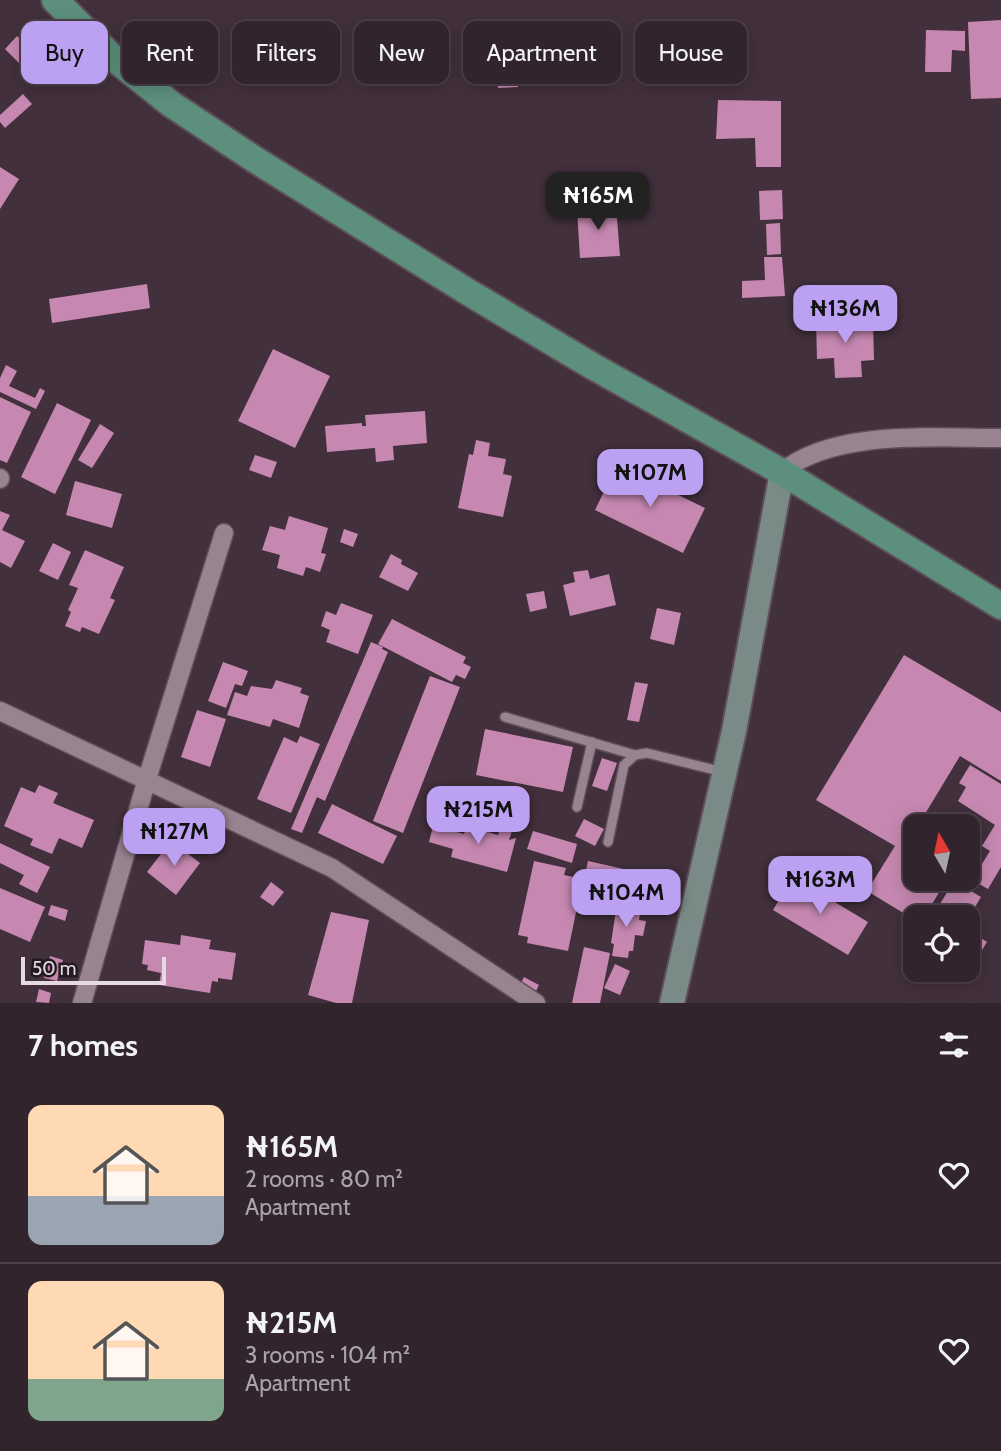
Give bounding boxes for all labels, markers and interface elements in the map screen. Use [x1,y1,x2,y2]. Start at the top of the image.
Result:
chip: Buy [21,21,108,84]
chip: Rent [122,21,218,84]
chip: Filters [232,21,340,84]
chip: New [354,21,449,84]
chip: Apartment [463,21,621,84]
chip: House [635,21,747,84]
pin: ₦165M [549,173,647,232]
text: ₦165M [562,181,634,209]
pin: ₦136M [796,286,894,345]
text: ₦136M [809,294,881,322]
pin: ₦107M [601,449,699,509]
text: ₦107M [613,458,687,486]
pin: ₦215M [429,786,527,846]
text: ₦215M [443,795,513,823]
pin: ₦127M [125,808,223,868]
north arrow [903,814,980,891]
map controls [903,814,980,982]
text: ₦127M [139,817,209,845]
pin: ₦163M [771,856,869,916]
text: ₦163M [784,865,856,893]
pin: ₦104M [577,870,675,929]
text: ₦104M [588,878,664,906]
button: locate [903,905,980,982]
scale bar [21,954,166,986]
text: 50 m [32,957,76,980]
icon: filters [935,1026,973,1064]
text: 7 homes [28,1027,138,1064]
text: ₦165M [245,1128,338,1165]
icon: home [84,1133,168,1217]
icon: heart [935,1156,973,1194]
text: 2 rooms · 80 m² [245,1165,403,1193]
text: Apartment [245,1193,350,1221]
text: ₦215M [245,1304,337,1341]
icon: home [84,1309,168,1393]
icon: heart [935,1332,973,1370]
text: 3 rooms · 104 m² [245,1341,410,1369]
text: Apartment [245,1369,350,1397]

